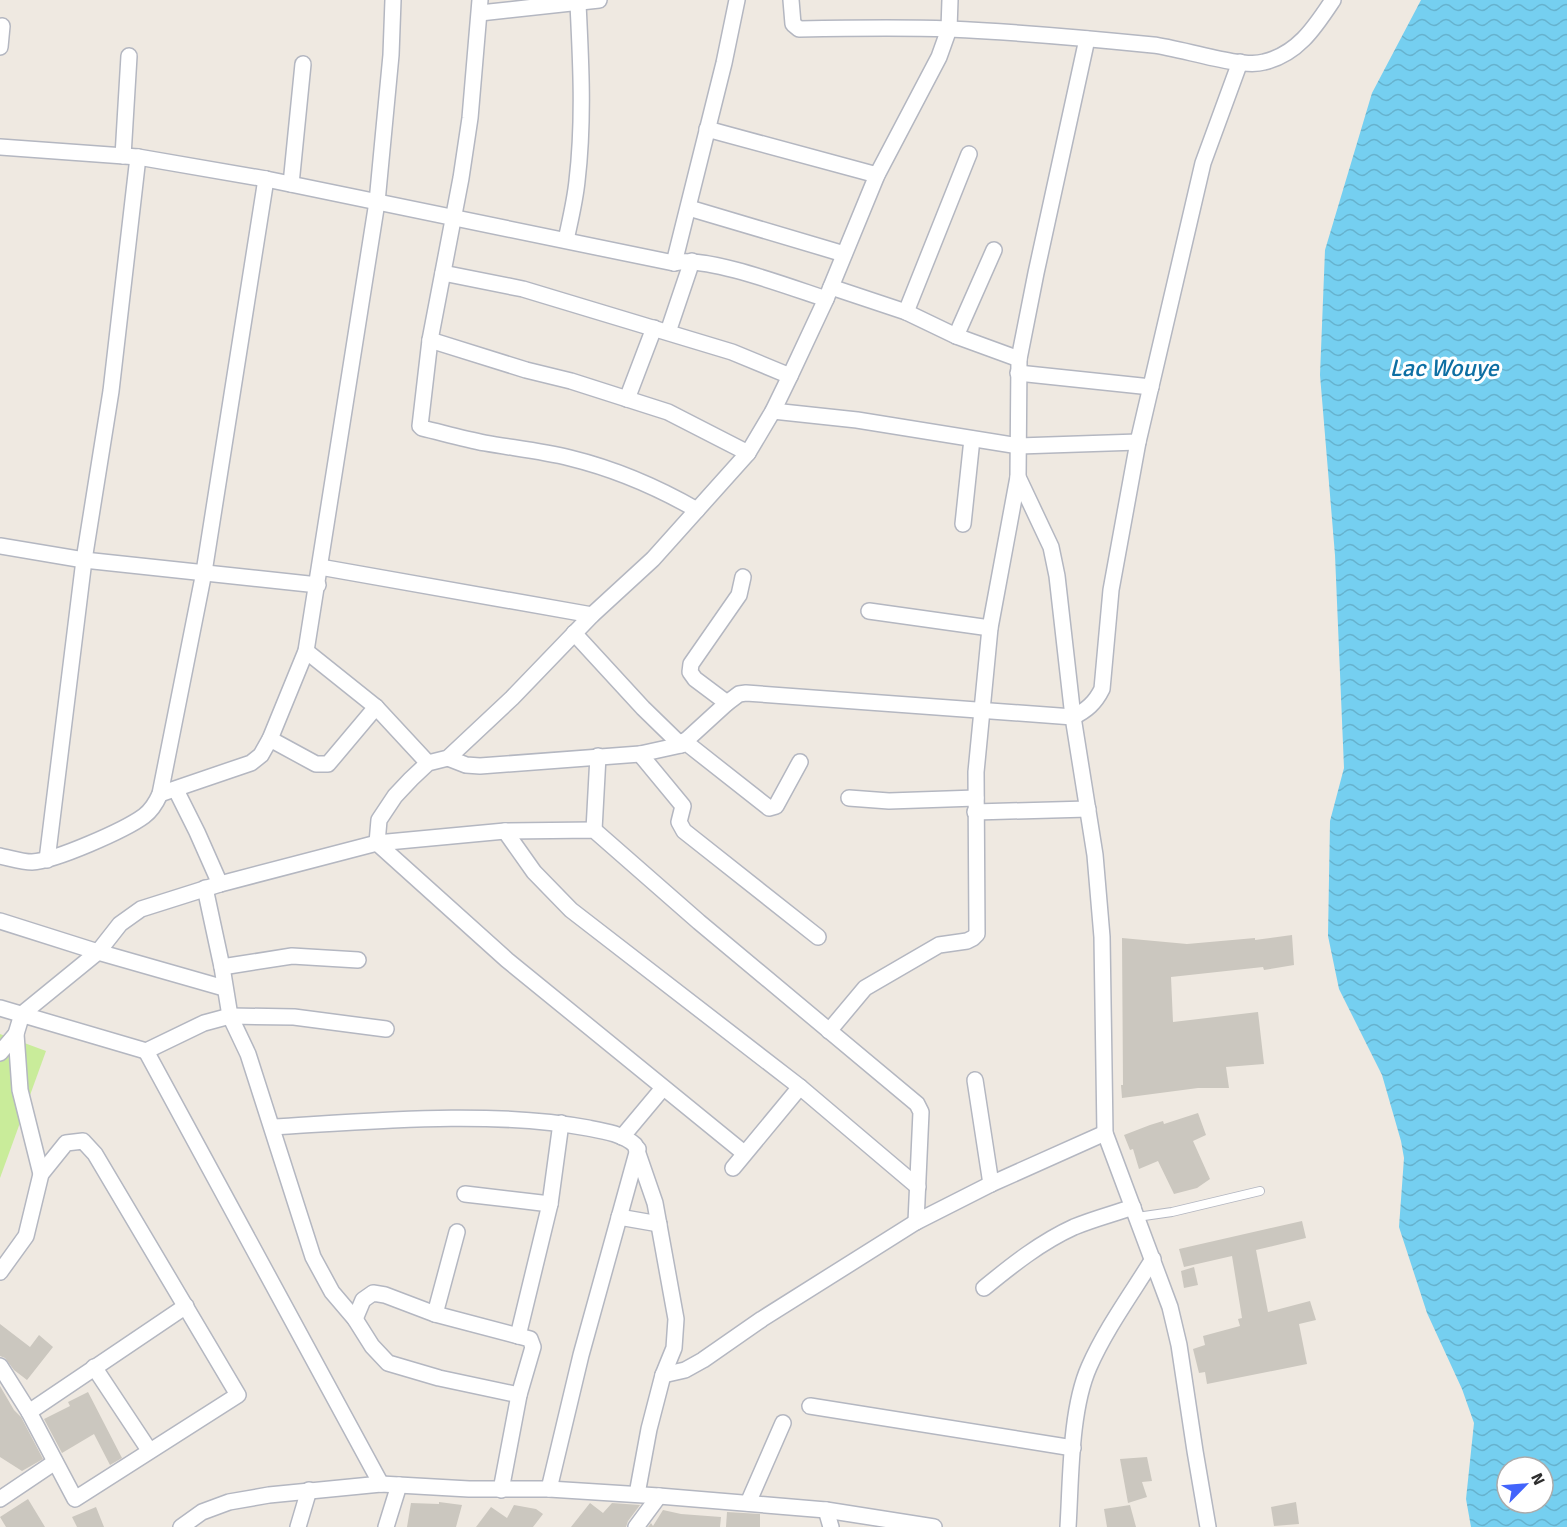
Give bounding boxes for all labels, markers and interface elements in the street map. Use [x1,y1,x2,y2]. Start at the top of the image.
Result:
water label: Lac Wouye [1390,353,1499,383]
north arrow [1495,1455,1555,1515]
text: N [1526,1470,1549,1488]

